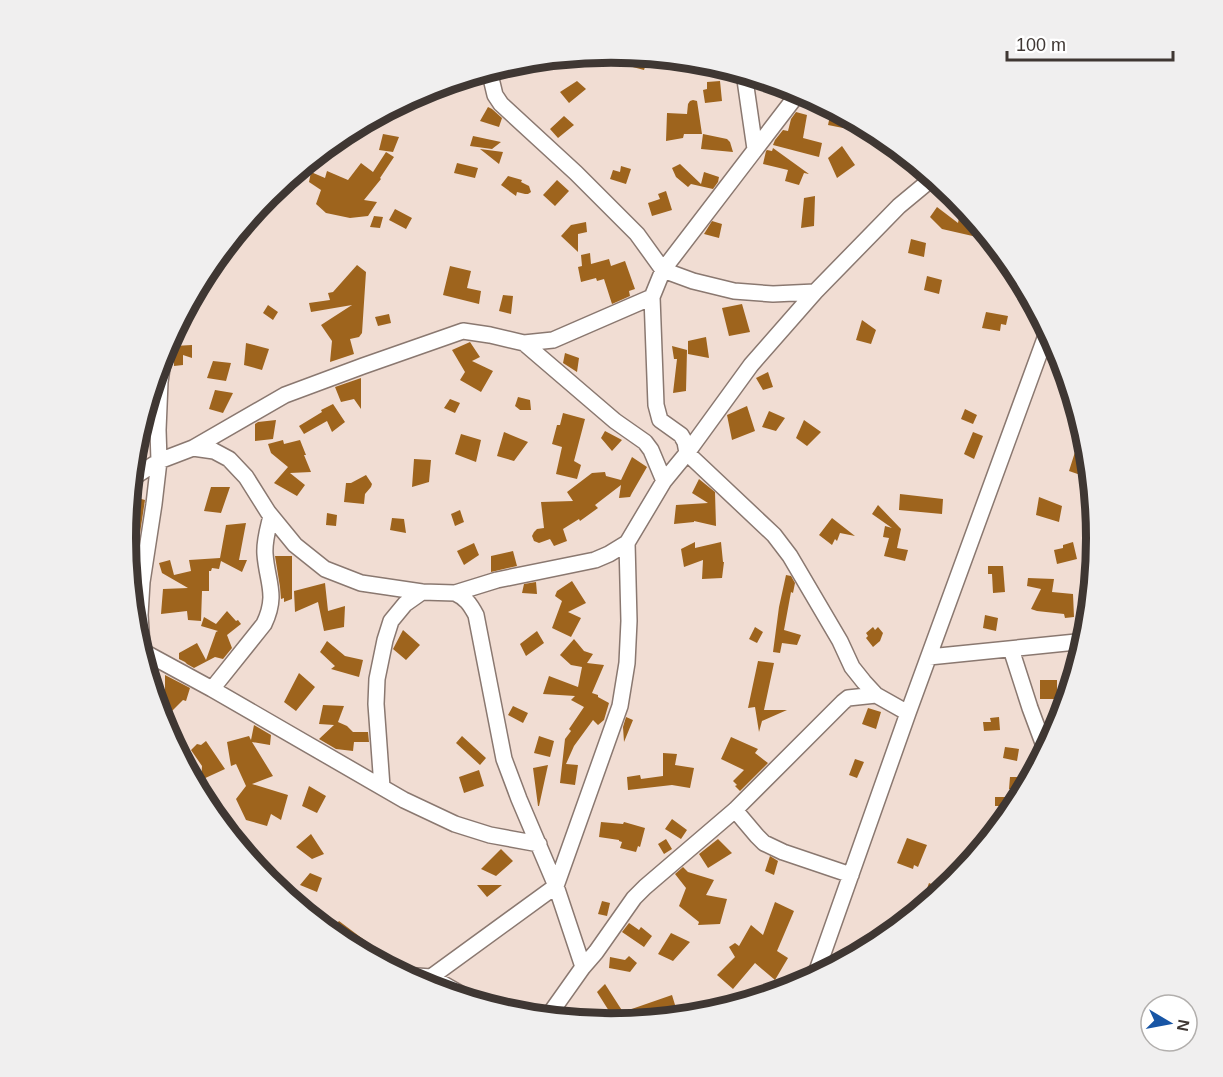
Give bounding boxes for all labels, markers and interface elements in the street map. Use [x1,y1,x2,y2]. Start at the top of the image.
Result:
scale bar [1007,24,1174,62]
text: 100 m [1016,35,1066,55]
north arrow [1139,993,1199,1053]
text: N [1174,1018,1193,1033]

